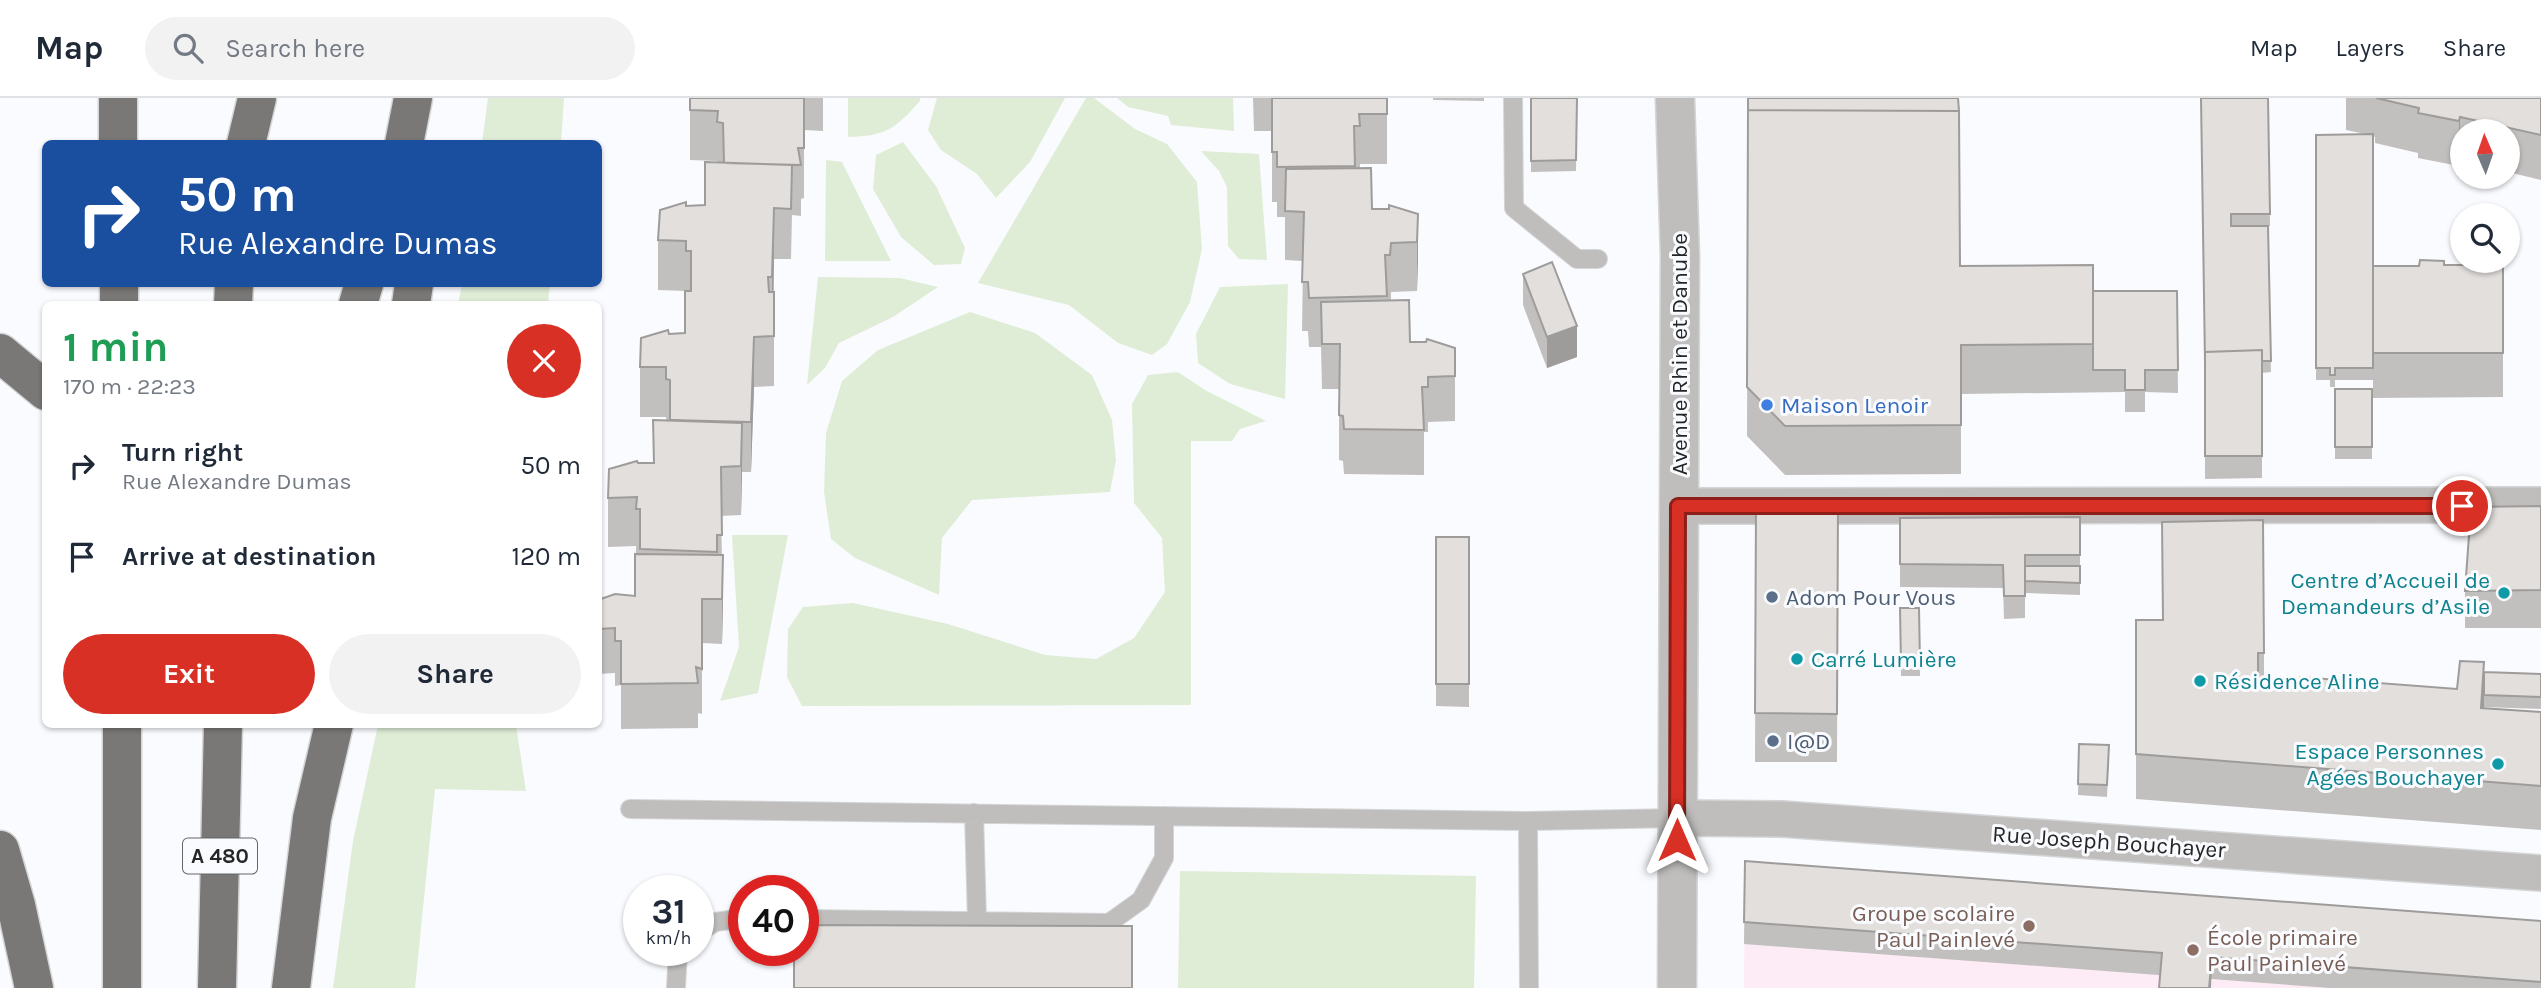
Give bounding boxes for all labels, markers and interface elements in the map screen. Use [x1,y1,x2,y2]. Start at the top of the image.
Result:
search box [145,17,635,80]
text: Map [35,29,103,67]
icon: search [169,29,207,67]
text: Search here [225,33,365,64]
text: Map [2250,34,2298,62]
text: Layers [2336,34,2405,62]
text: Share [2443,34,2506,62]
north arrow [2450,119,2520,189]
map controls [2450,119,2520,273]
text: 50 m [178,166,296,223]
icon: right [63,168,154,259]
button: search [2450,203,2520,273]
text: Rue Alexandre Dumas [178,225,498,262]
street label: Avenue Rhin et Danube [1666,233,1693,475]
text: 1 min [63,322,168,372]
button: close [507,324,581,398]
text: 170 m · 22:23 [63,373,196,400]
place label: Maison Lenoir [1781,392,1929,419]
marker: Maison Lenoir [1759,397,1775,413]
text: Turn right [122,437,243,468]
icon: right [63,447,101,485]
text: 50 m [520,450,581,481]
text: Rue Alexandre Dumas [122,468,352,495]
pin [2432,476,2492,536]
icon: arrive [2443,487,2481,525]
icon: arrive [63,538,101,576]
text: Arrive at destination [122,541,376,572]
text: 120 m [511,541,581,572]
place label: Centre d’Accueil de Demandeurs d’Asile [2281,567,2490,620]
place label: Adom Pour Vous [1786,584,1956,611]
marker: Centre d’Accueil de Demandeurs d’Asile [2496,585,2512,601]
marker: Adom Pour Vous [1764,589,1780,605]
button: Exit [63,634,315,714]
button: Share [329,634,581,714]
place label: Carré Lumière [1811,646,1957,673]
marker: Carré Lumière [1789,651,1805,667]
place label: Résidence Aline [2214,668,2380,695]
marker: Résidence Aline [2192,673,2208,689]
place label: I@D [1787,728,1830,755]
marker: I@D [1765,733,1781,749]
place label: Espace Personnes Agées Bouchayer [2295,738,2485,791]
marker: Espace Personnes Agées Bouchayer [2490,756,2506,772]
position arrow [1640,803,1714,877]
street label: Rue Joseph Bouchayer [1991,820,2227,864]
road number: A 480 [183,838,257,874]
speed limit sign: 40 [728,875,819,966]
text: 31 [651,891,686,932]
place label: Groupe scolaire Paul Painlevé [1852,900,2015,953]
marker: Groupe scolaire Paul Painlevé [2021,918,2037,934]
place label: École primaire Paul Painlevé [2207,924,2358,977]
text: km/h [646,927,691,949]
marker: École primaire Paul Painlevé [2185,942,2201,958]

